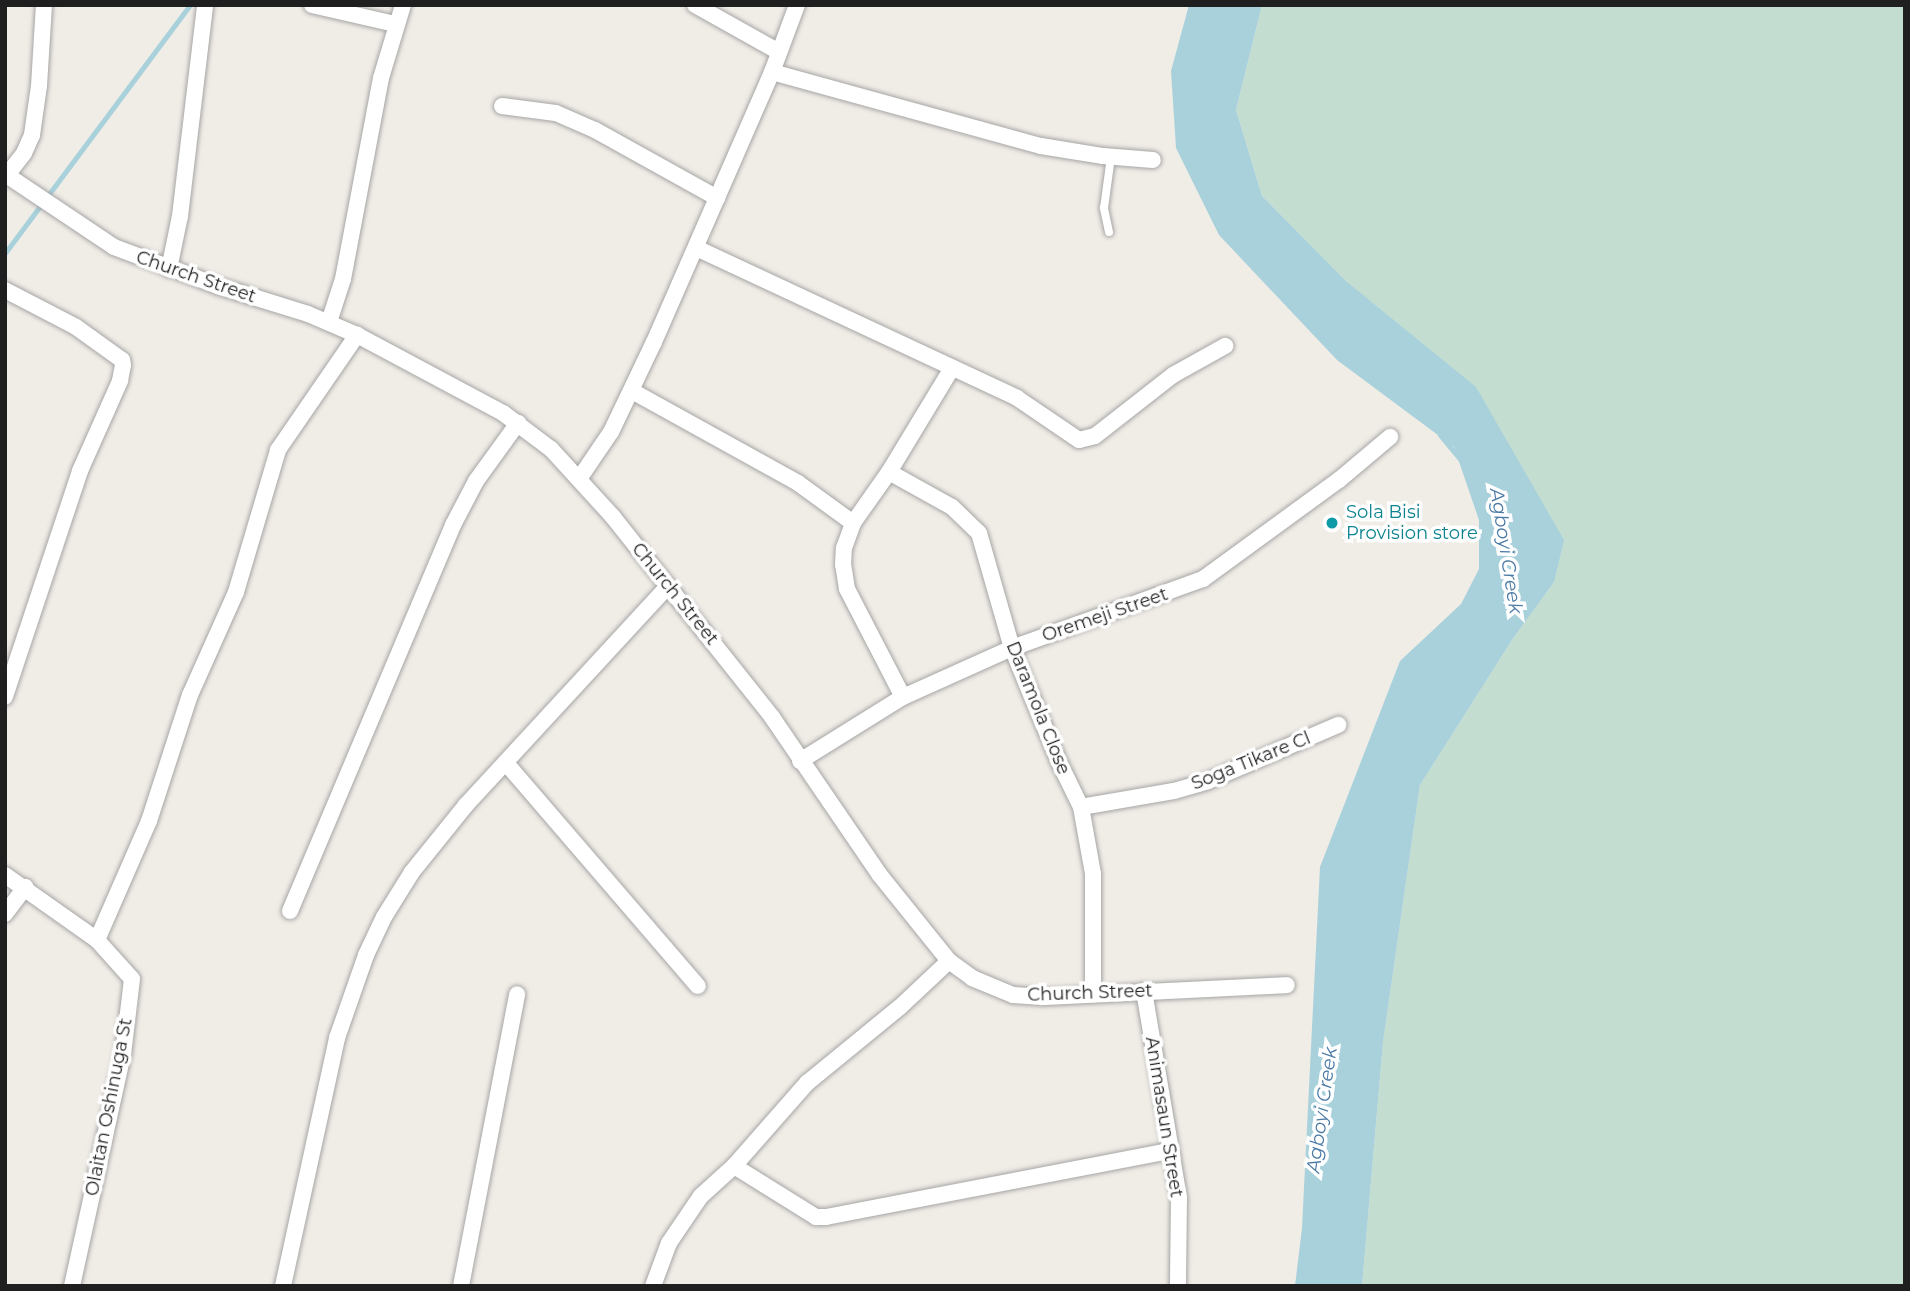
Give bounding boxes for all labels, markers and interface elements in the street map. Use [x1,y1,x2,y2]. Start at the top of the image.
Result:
street label: Church Street [133,246,259,308]
water label: Agboyi Creek [1485,487,1527,615]
place label: Sola Bisi Provision store [1346,502,1478,544]
marker: Sola Bisi Provision store [1324,515,1340,531]
street label: Church Street [627,539,723,649]
street label: Oremeji Street [1039,583,1171,647]
street label: Daramola Close [1001,638,1075,778]
street label: Soga Tikare Cl [1188,727,1314,795]
street label: Church Street [1027,980,1153,1006]
street label: Olaitan Oshinuga St [81,1016,137,1198]
street label: Animasaun Street [1141,1035,1187,1199]
water label: Agboyi Creek [1302,1046,1342,1174]

